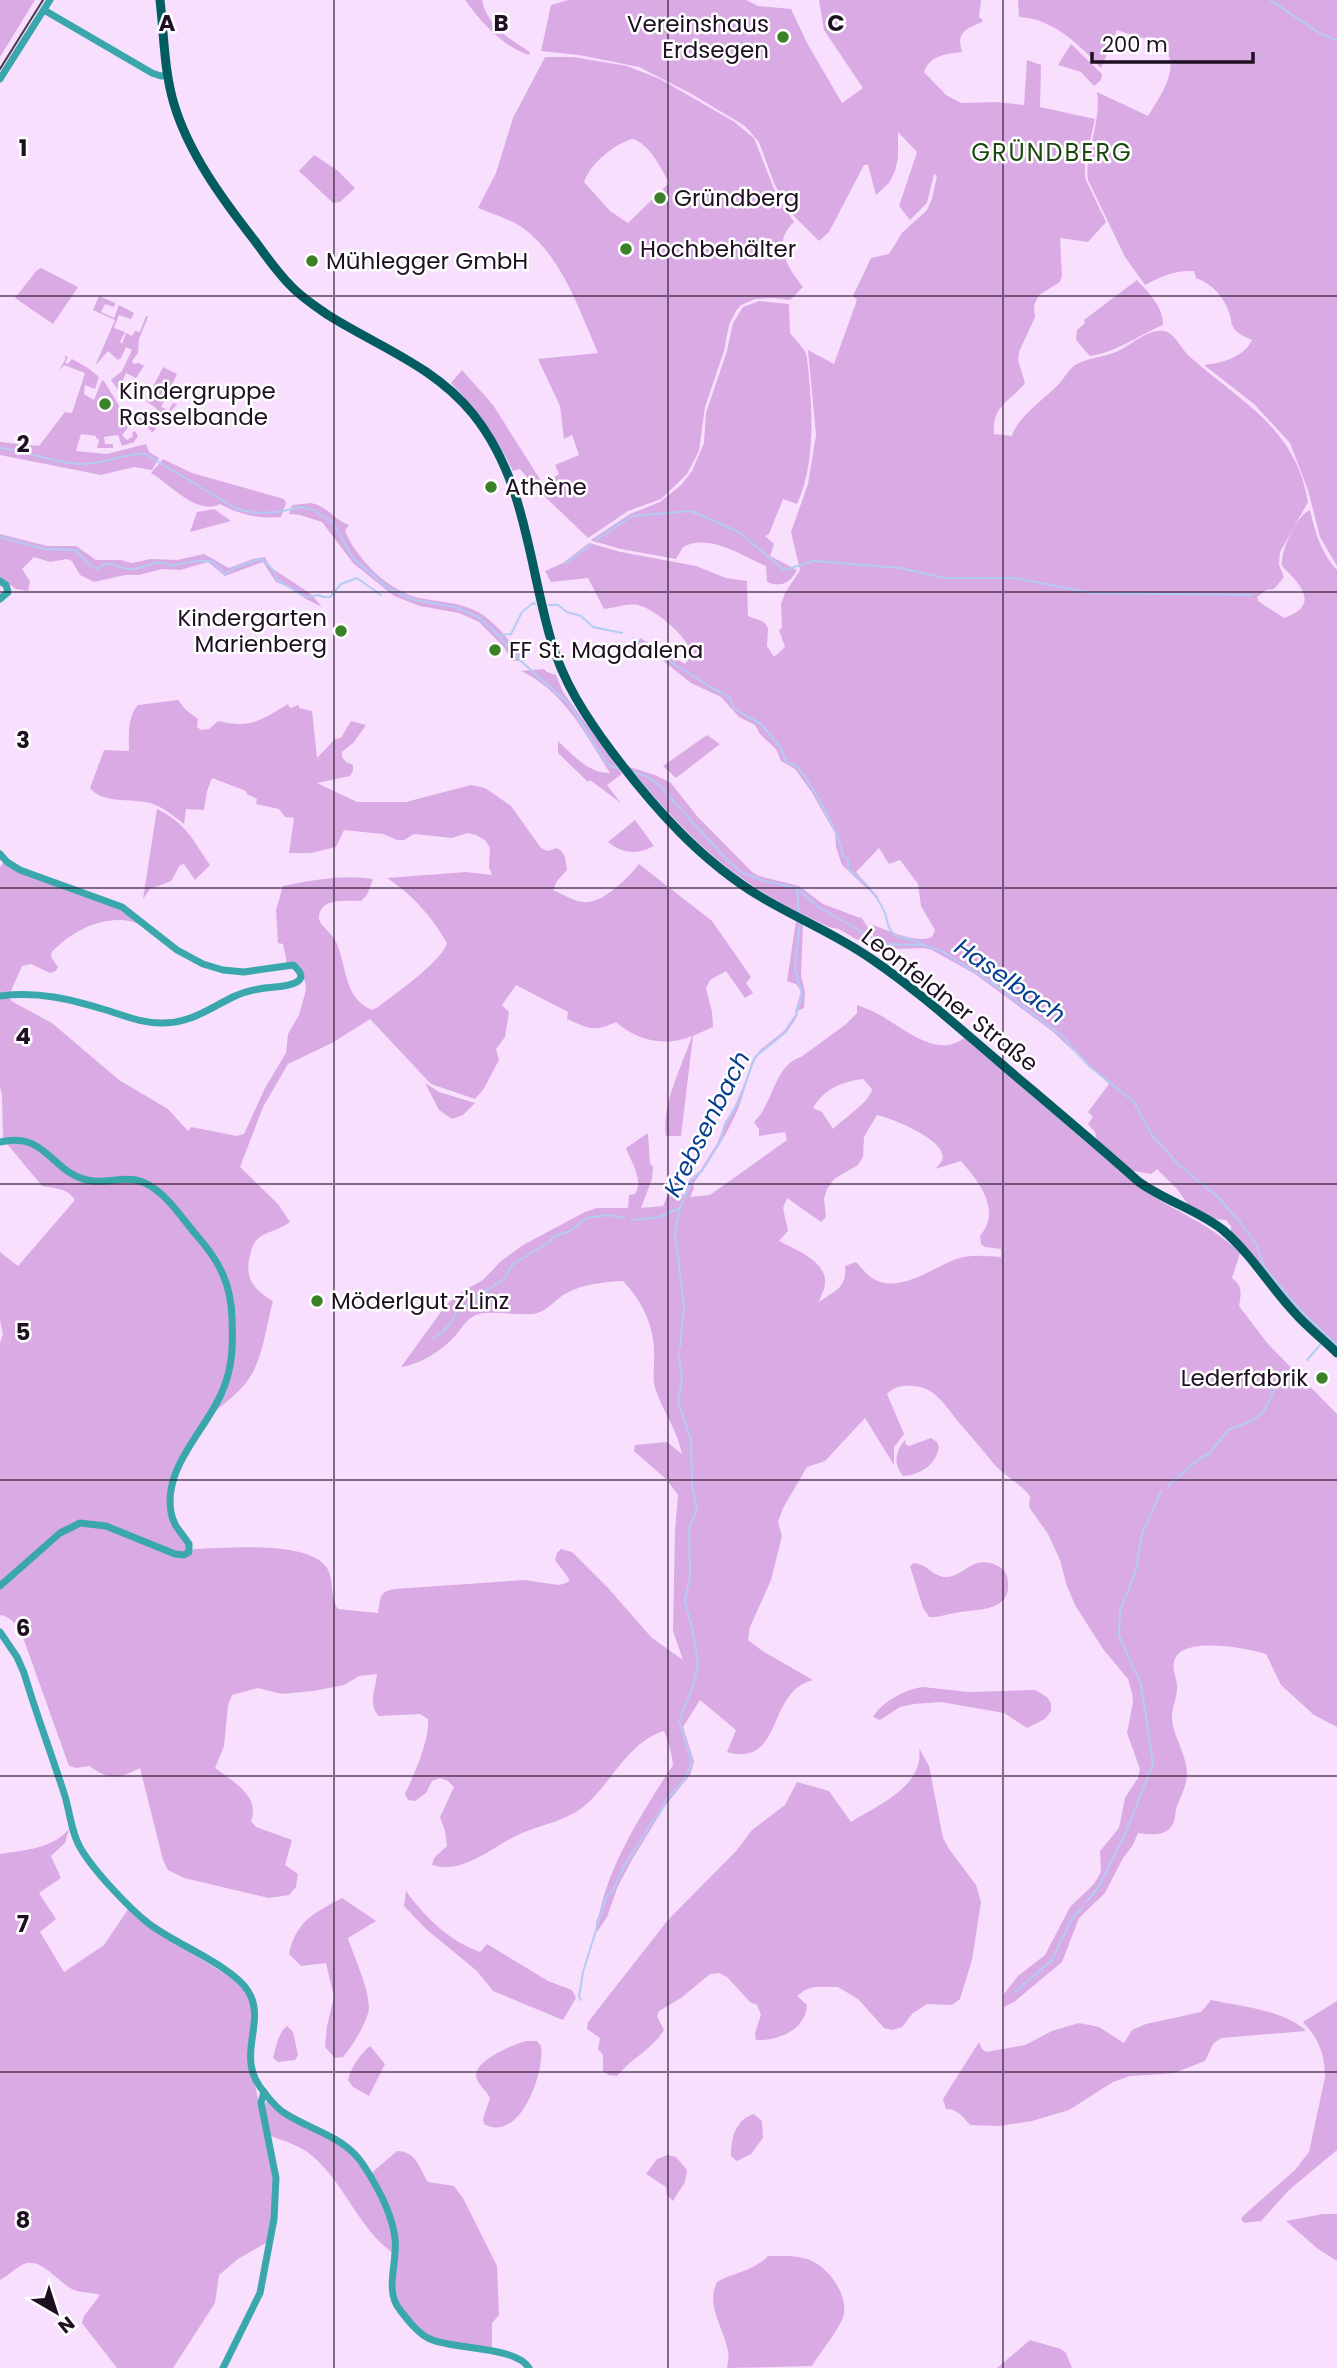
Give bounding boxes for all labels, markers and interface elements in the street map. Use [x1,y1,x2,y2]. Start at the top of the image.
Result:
text: A [159,7,176,39]
text: B [493,7,509,39]
text: C [827,7,845,39]
place label: Vereinshaus Erdsegen [627,8,769,66]
scale bar [1092,21,1253,65]
marker: Vereinshaus Erdsegen [775,29,791,45]
text: 200 m [1102,30,1168,59]
text: 1 [19,132,27,164]
district label: GRÜNDBERG [971,136,1133,169]
place label: Gründberg [674,182,799,214]
marker: Gründberg [652,190,668,206]
place label: Hochbehälter [640,233,796,265]
marker: Hochbehälter [618,241,634,257]
place label: Mühlegger GmbH [326,245,528,277]
marker: Mühlegger GmbH [304,253,320,269]
place label: Kindergruppe Rasselbande [119,375,276,433]
marker: Kindergruppe Rasselbande [97,396,113,412]
text: 2 [16,428,30,460]
place label: Athène [505,471,587,503]
marker: Athène [483,479,499,495]
place label: Kindergarten Marienberg [177,602,327,660]
marker: Kindergarten Marienberg [333,623,349,639]
place label: FF St. Magdalena [509,634,703,666]
marker: FF St. Magdalena [487,642,503,658]
text: 3 [16,724,30,756]
street label: Leonfeldner Straße [855,921,1045,1079]
water label: Haselbach [948,930,1072,1031]
text: 4 [15,1020,31,1052]
water label: Krebsenbach [656,1045,757,1202]
place label: Möderlgut z'Linz [331,1285,509,1317]
marker: Möderlgut z'Linz [309,1293,325,1309]
text: 5 [16,1316,30,1348]
place label: Lederfabrik [1181,1362,1308,1394]
marker: Lederfabrik [1314,1370,1330,1386]
text: 6 [16,1612,30,1644]
text: 7 [17,1908,29,1940]
text: 8 [16,2204,30,2236]
north arrow [21,2277,91,2347]
text: N [52,2310,80,2340]

